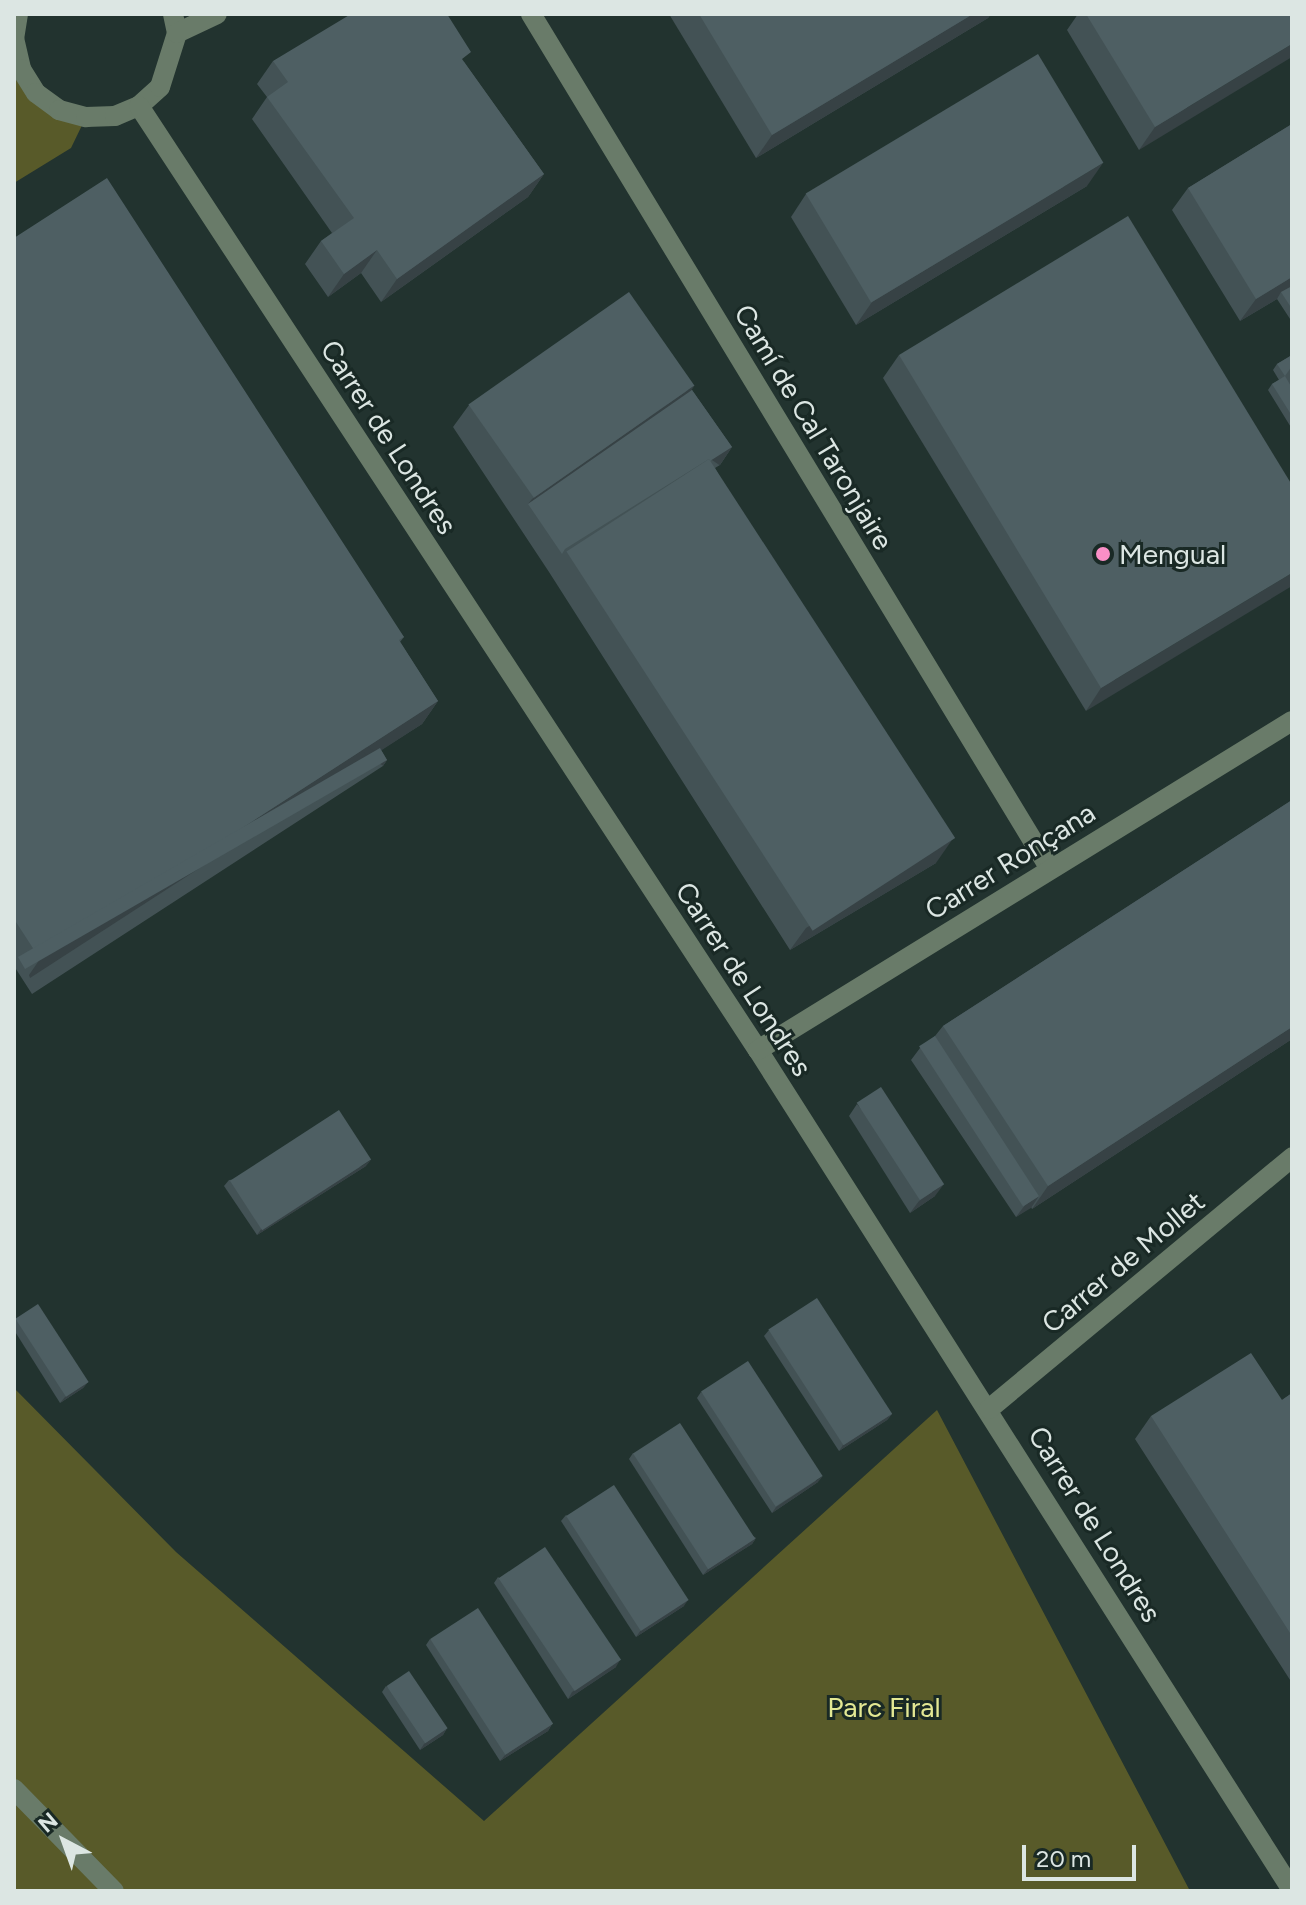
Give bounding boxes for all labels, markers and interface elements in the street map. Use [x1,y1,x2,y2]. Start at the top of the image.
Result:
street label: Camí de Cal Taronjaire [727,298,901,556]
street label: Carrer de Londres [314,334,464,540]
place label: Mengual [1119,537,1226,571]
marker: Mengual [1094,545,1112,563]
street label: Carrer Ronçana [919,795,1101,927]
street label: Carrer de Londres [669,876,819,1082]
street label: Carrer de Mollet [1035,1184,1211,1340]
street label: Carrer de Londres [1021,1420,1169,1628]
park label: Parc Firal [827,1690,941,1724]
north arrow [24,1801,104,1881]
text: N [33,1807,63,1838]
scale bar [1026,1829,1140,1879]
text: 20 m [1036,1844,1091,1873]

